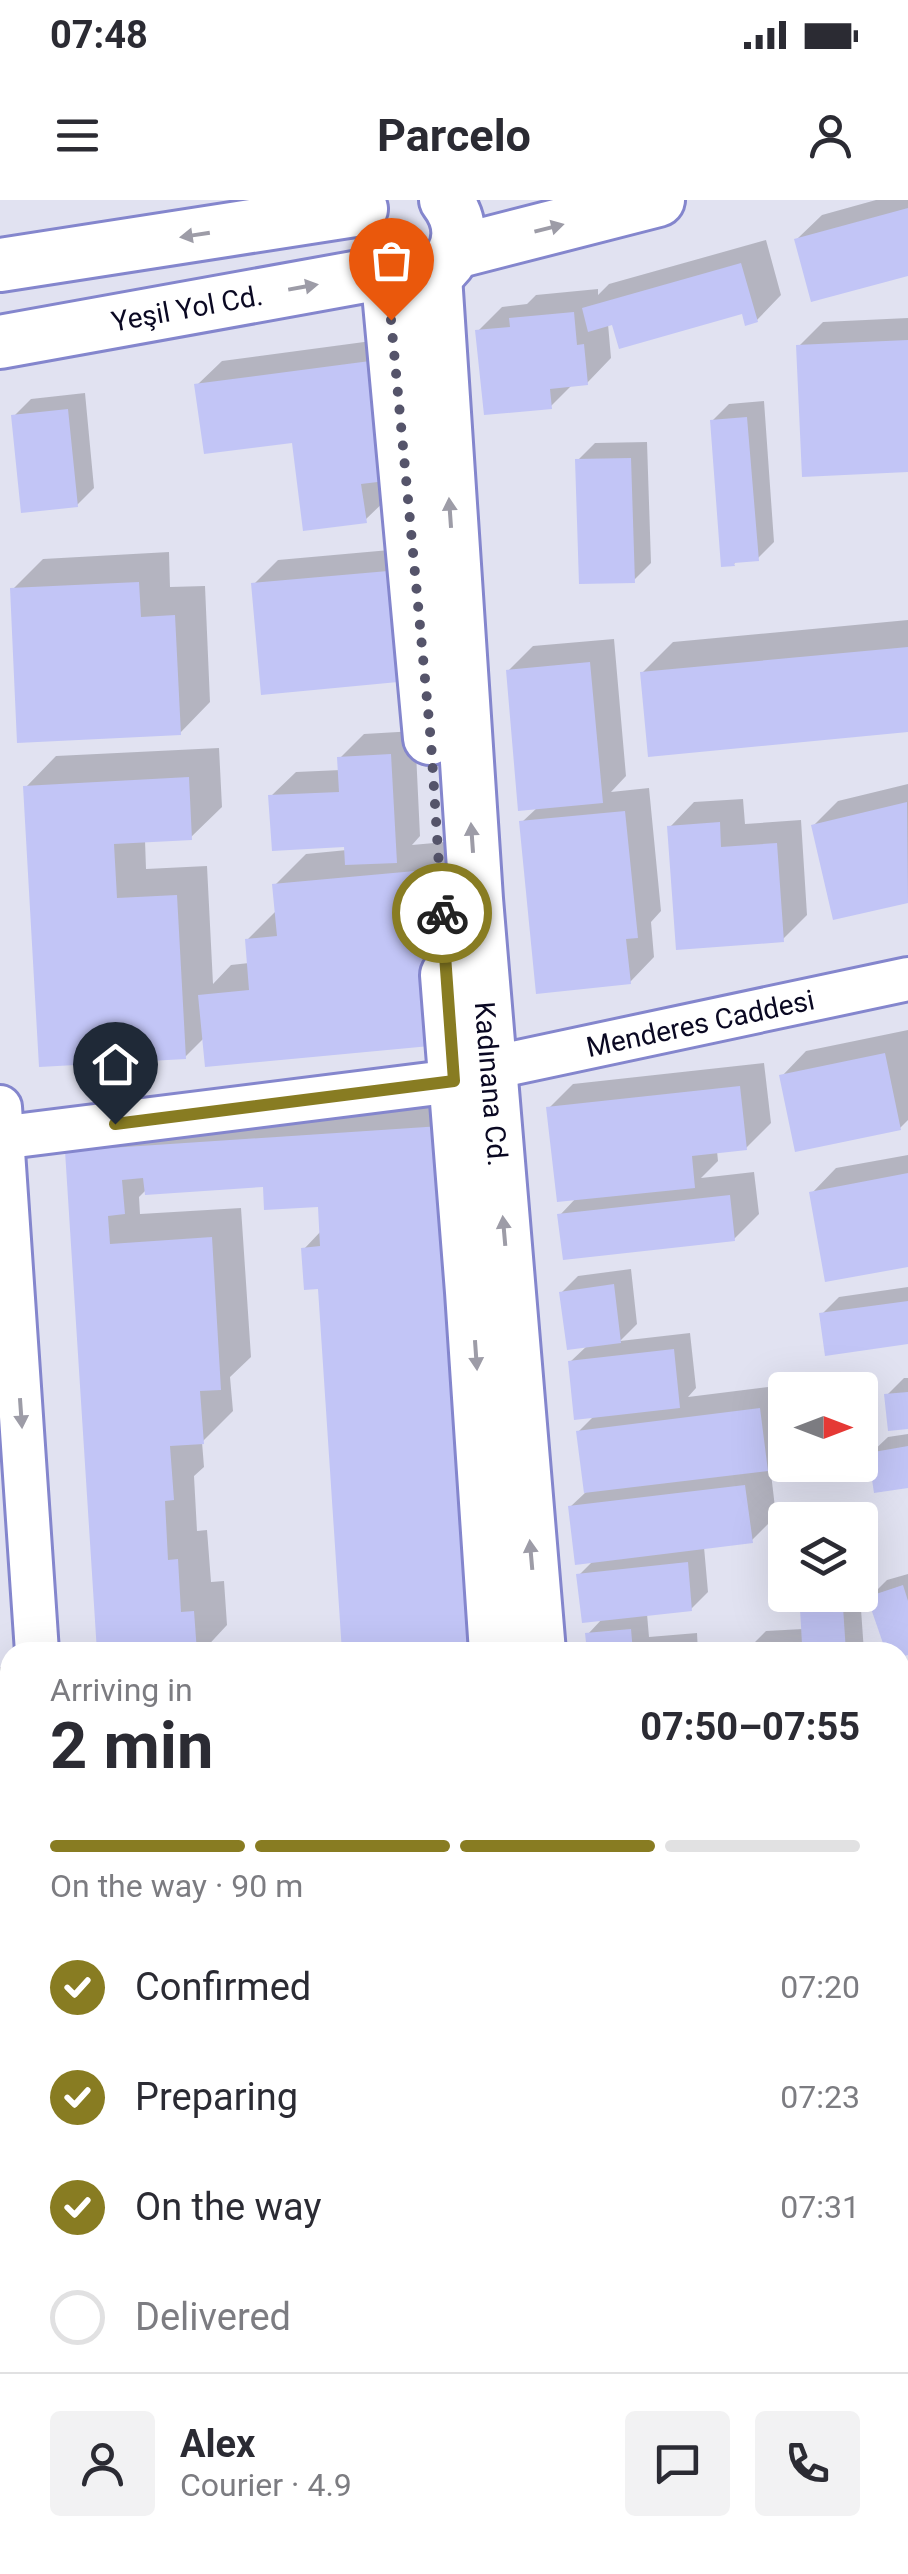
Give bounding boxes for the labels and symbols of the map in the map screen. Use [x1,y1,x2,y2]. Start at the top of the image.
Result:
pin [349,218,434,321]
one-way arrow [534,219,565,235]
one-way arrow [179,227,210,243]
street label: Yeşil Yol Cd. [109,279,265,339]
one-way arrow [287,279,318,295]
one-way arrow [442,497,458,529]
one-way arrow [464,821,480,853]
courier [392,863,492,963]
street label: Menderes Caddesi [583,983,817,1064]
street label: Kadınana Cd. [468,1000,514,1168]
pin [73,1022,158,1125]
one-way arrow [495,1215,511,1247]
one-way arrow [469,1339,485,1371]
north arrow [768,1372,878,1482]
one-way arrow [13,1398,29,1430]
one-way arrow [522,1539,538,1571]

